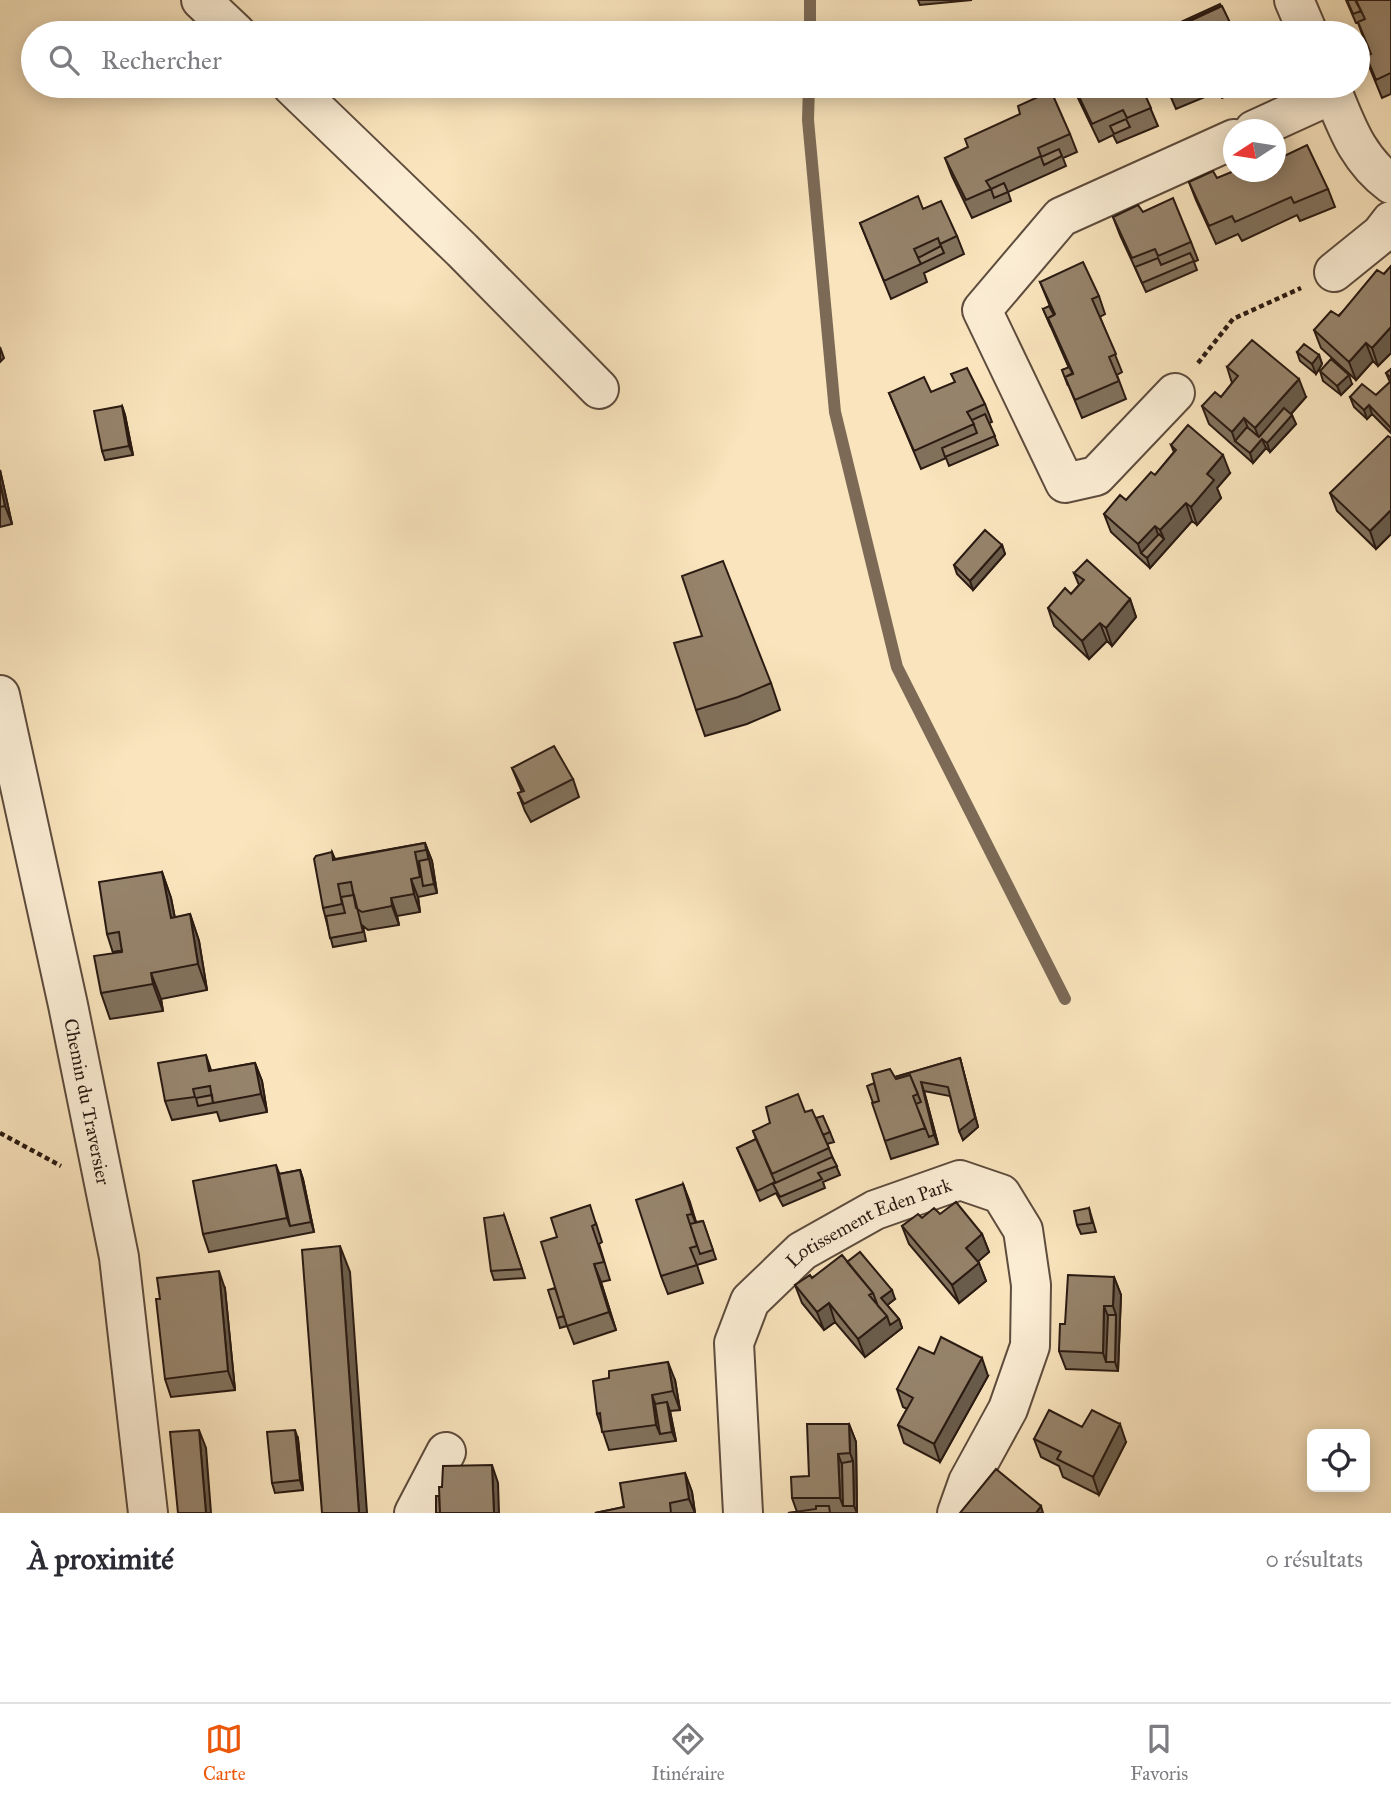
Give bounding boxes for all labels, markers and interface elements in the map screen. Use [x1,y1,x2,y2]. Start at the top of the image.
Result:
search box [21,21,1370,98]
icon: search [45,41,83,79]
text: Rechercher [101,44,222,76]
north arrow [1223,119,1286,182]
street label: Chemin du Traversier [59,1016,116,1188]
street label: Lotissement Eden Park [781,1172,955,1272]
map controls [1307,1429,1370,1492]
button: locate [1307,1429,1370,1492]
text: À proximité [28,1541,174,1577]
text: 0 résultats [1265,1545,1363,1573]
tab: Carte [203,1720,246,1785]
tab: Itinéraire [651,1720,725,1785]
tab: Favoris [1130,1720,1188,1785]

